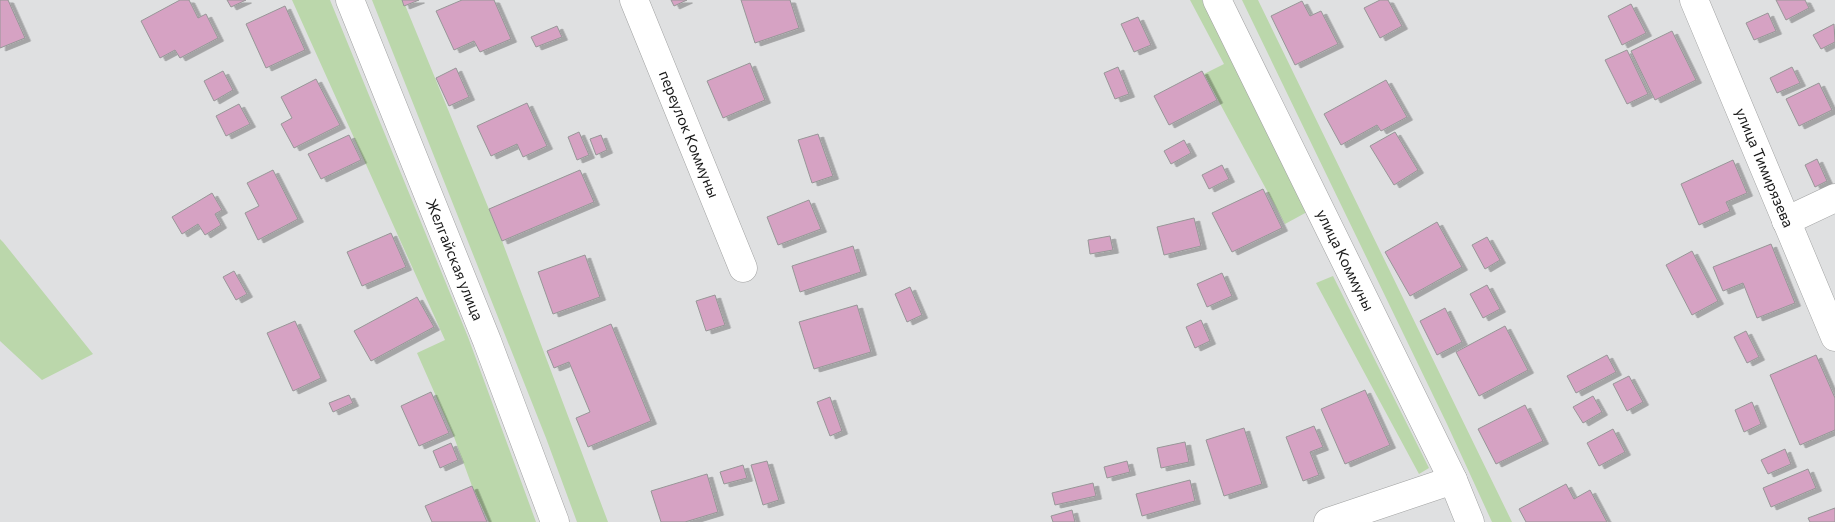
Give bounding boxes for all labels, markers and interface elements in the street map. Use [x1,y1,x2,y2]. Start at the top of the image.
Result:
street label: переулок Коммуны [656,68,723,200]
street label: улица Тимирязева [1732,105,1798,230]
street label: Желгайская улица [423,196,488,323]
street label: улица Коммуны [1313,206,1378,314]

